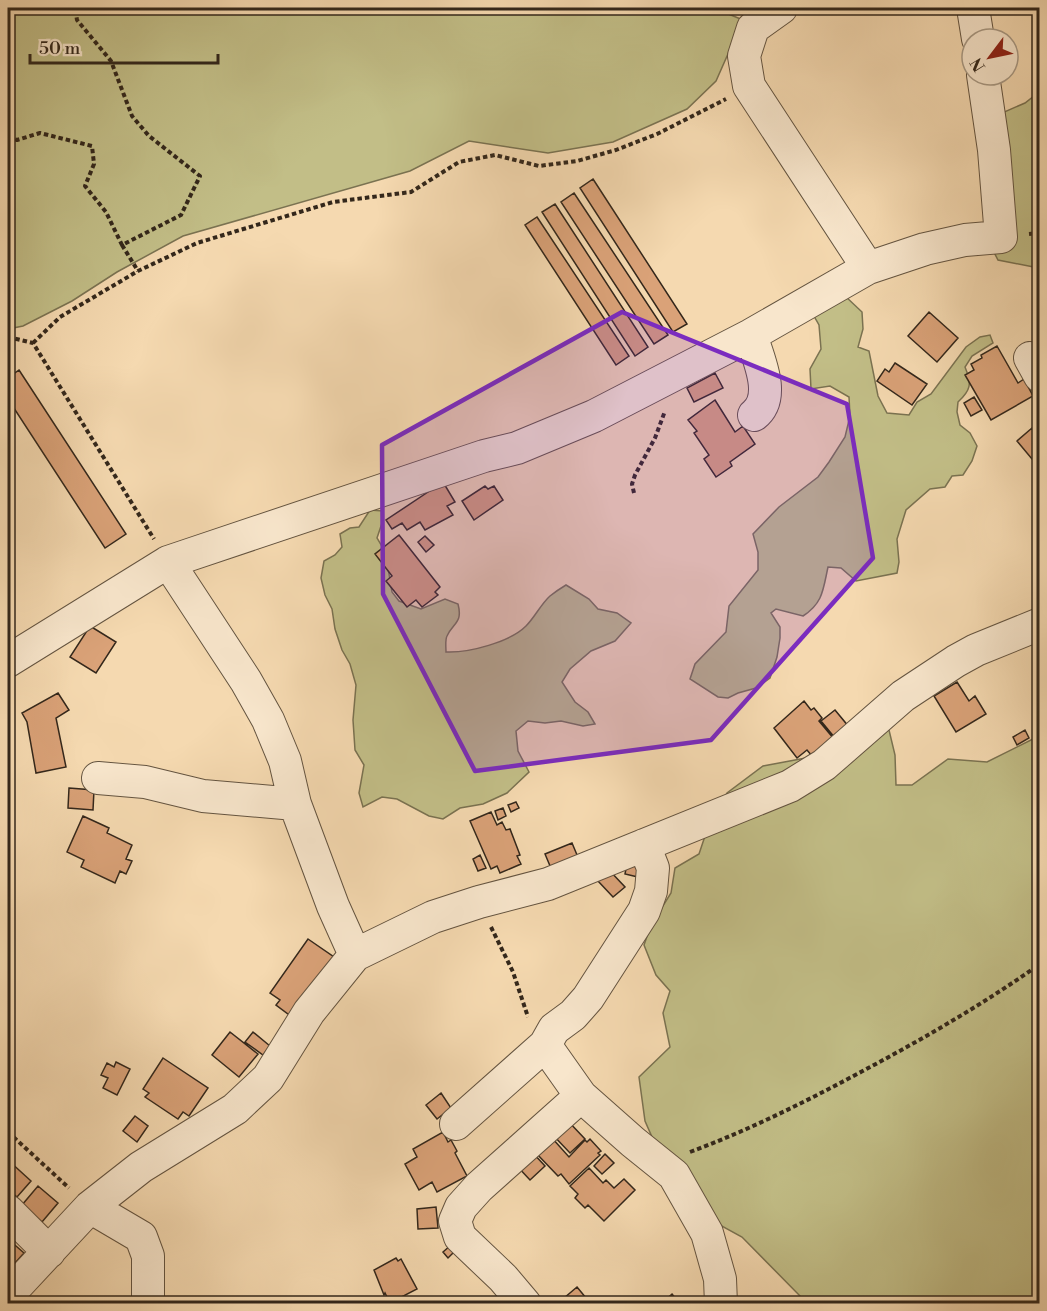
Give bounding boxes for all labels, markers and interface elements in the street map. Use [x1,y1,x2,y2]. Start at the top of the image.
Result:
scale bar [30,27,218,65]
north arrow [960,27,1020,87]
text: 50 m [39,37,81,60]
text: N [966,53,990,75]

